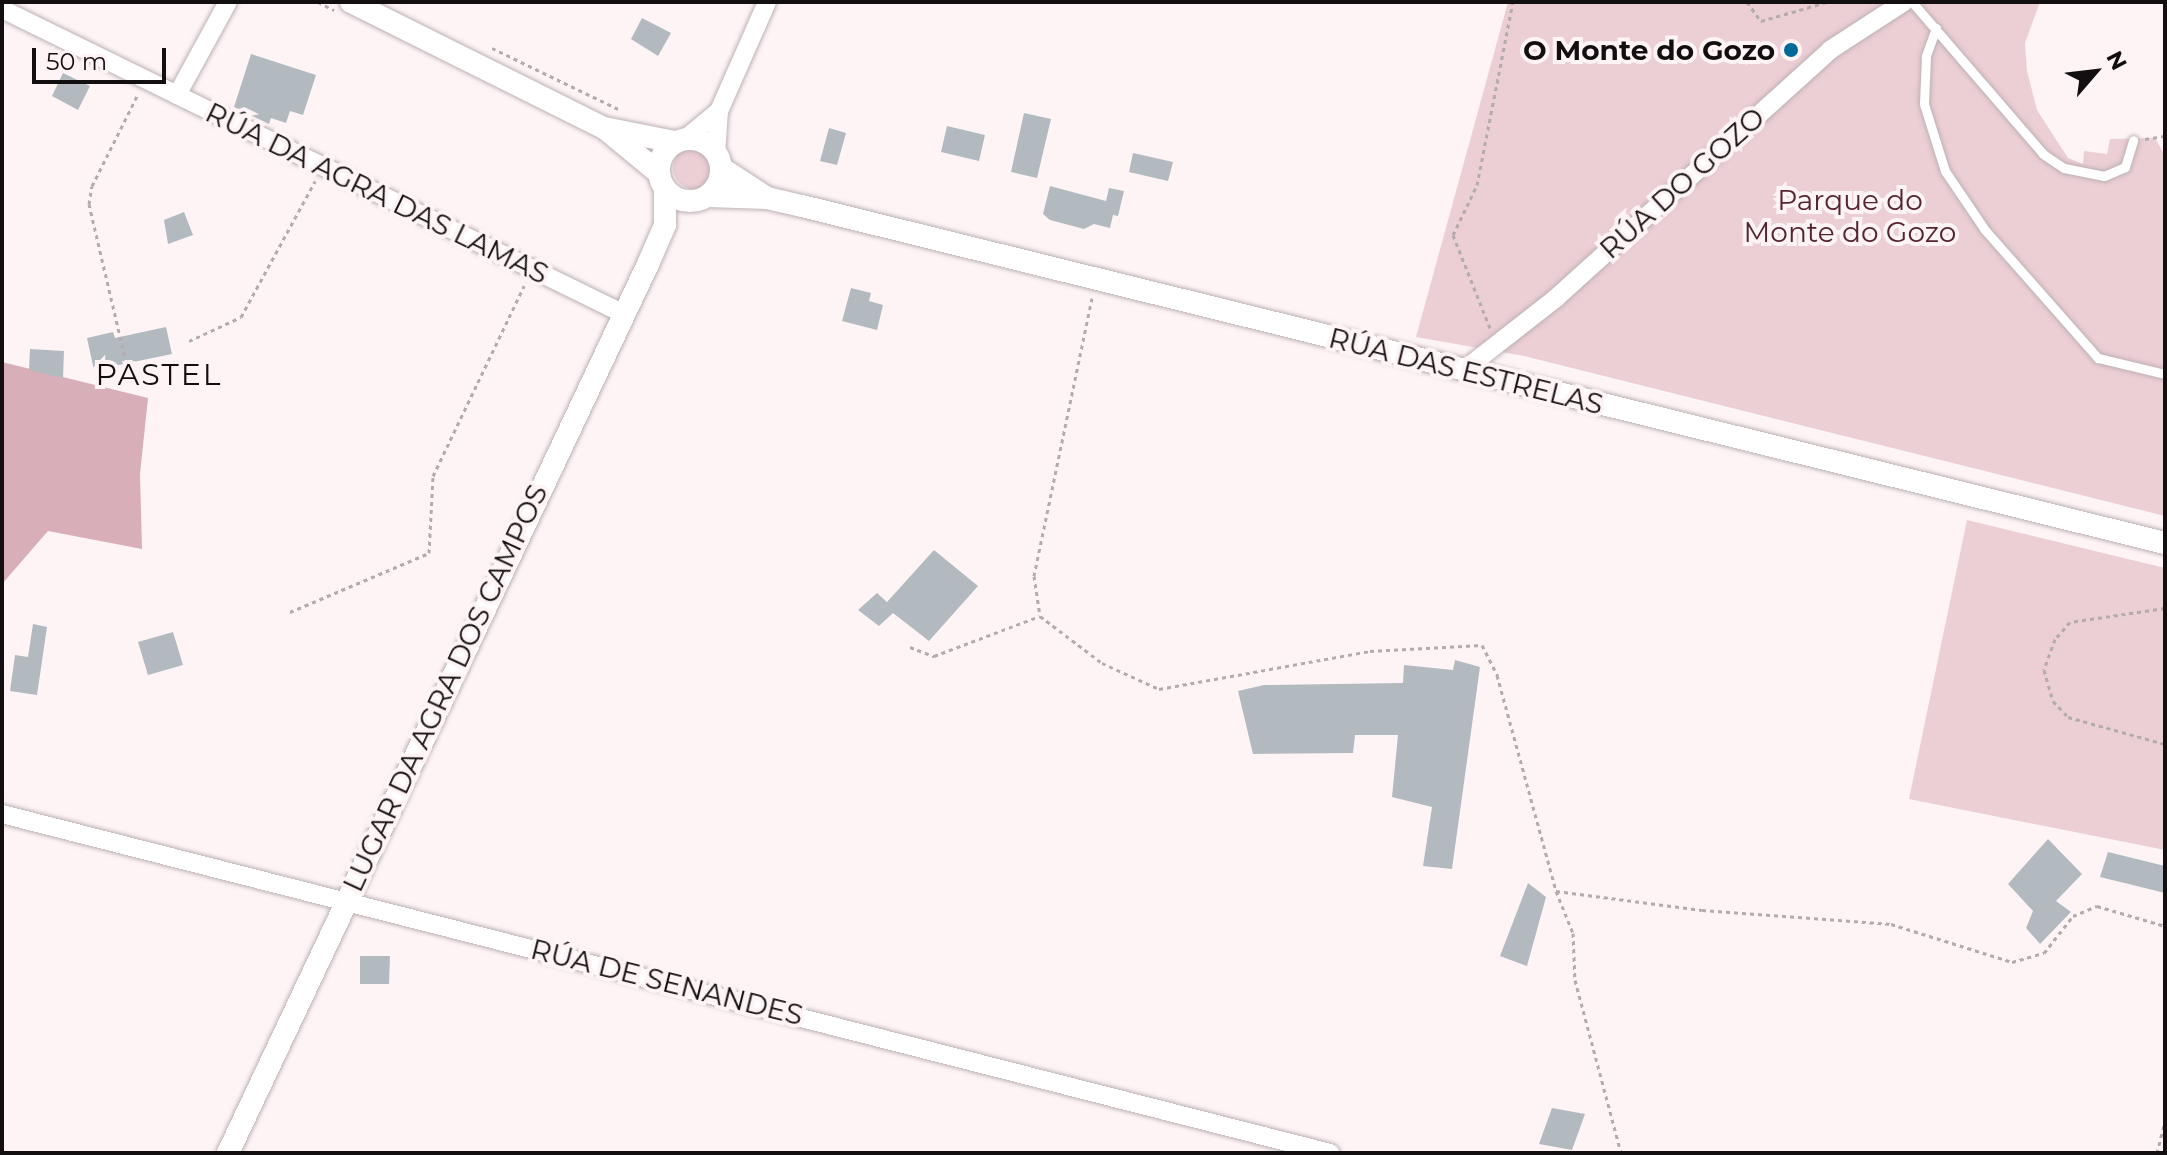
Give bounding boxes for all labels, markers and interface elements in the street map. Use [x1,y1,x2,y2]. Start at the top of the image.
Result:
scale bar [36,32,170,82]
north arrow [2055,32,2135,112]
place label: O Monte do Gozo [1523,33,1775,67]
marker: O Monte do Gozo [1782,41,1800,59]
text: N [2101,46,2133,75]
text: 50 m [46,47,107,76]
street label: RÚA DA AGRA DAS LAMAS [200,95,554,291]
street label: RÚA DO GOZO [1593,100,1771,266]
park label: Parque do Monte do Gozo [1744,183,1956,249]
street label: RÚA DAS ESTRELAS [1325,321,1607,421]
district label: PASTEL [96,357,222,393]
street label: LUGAR DA AGRA DOS CAMPOS [336,479,554,897]
street label: RÚA DE SENANDES [527,932,807,1032]

